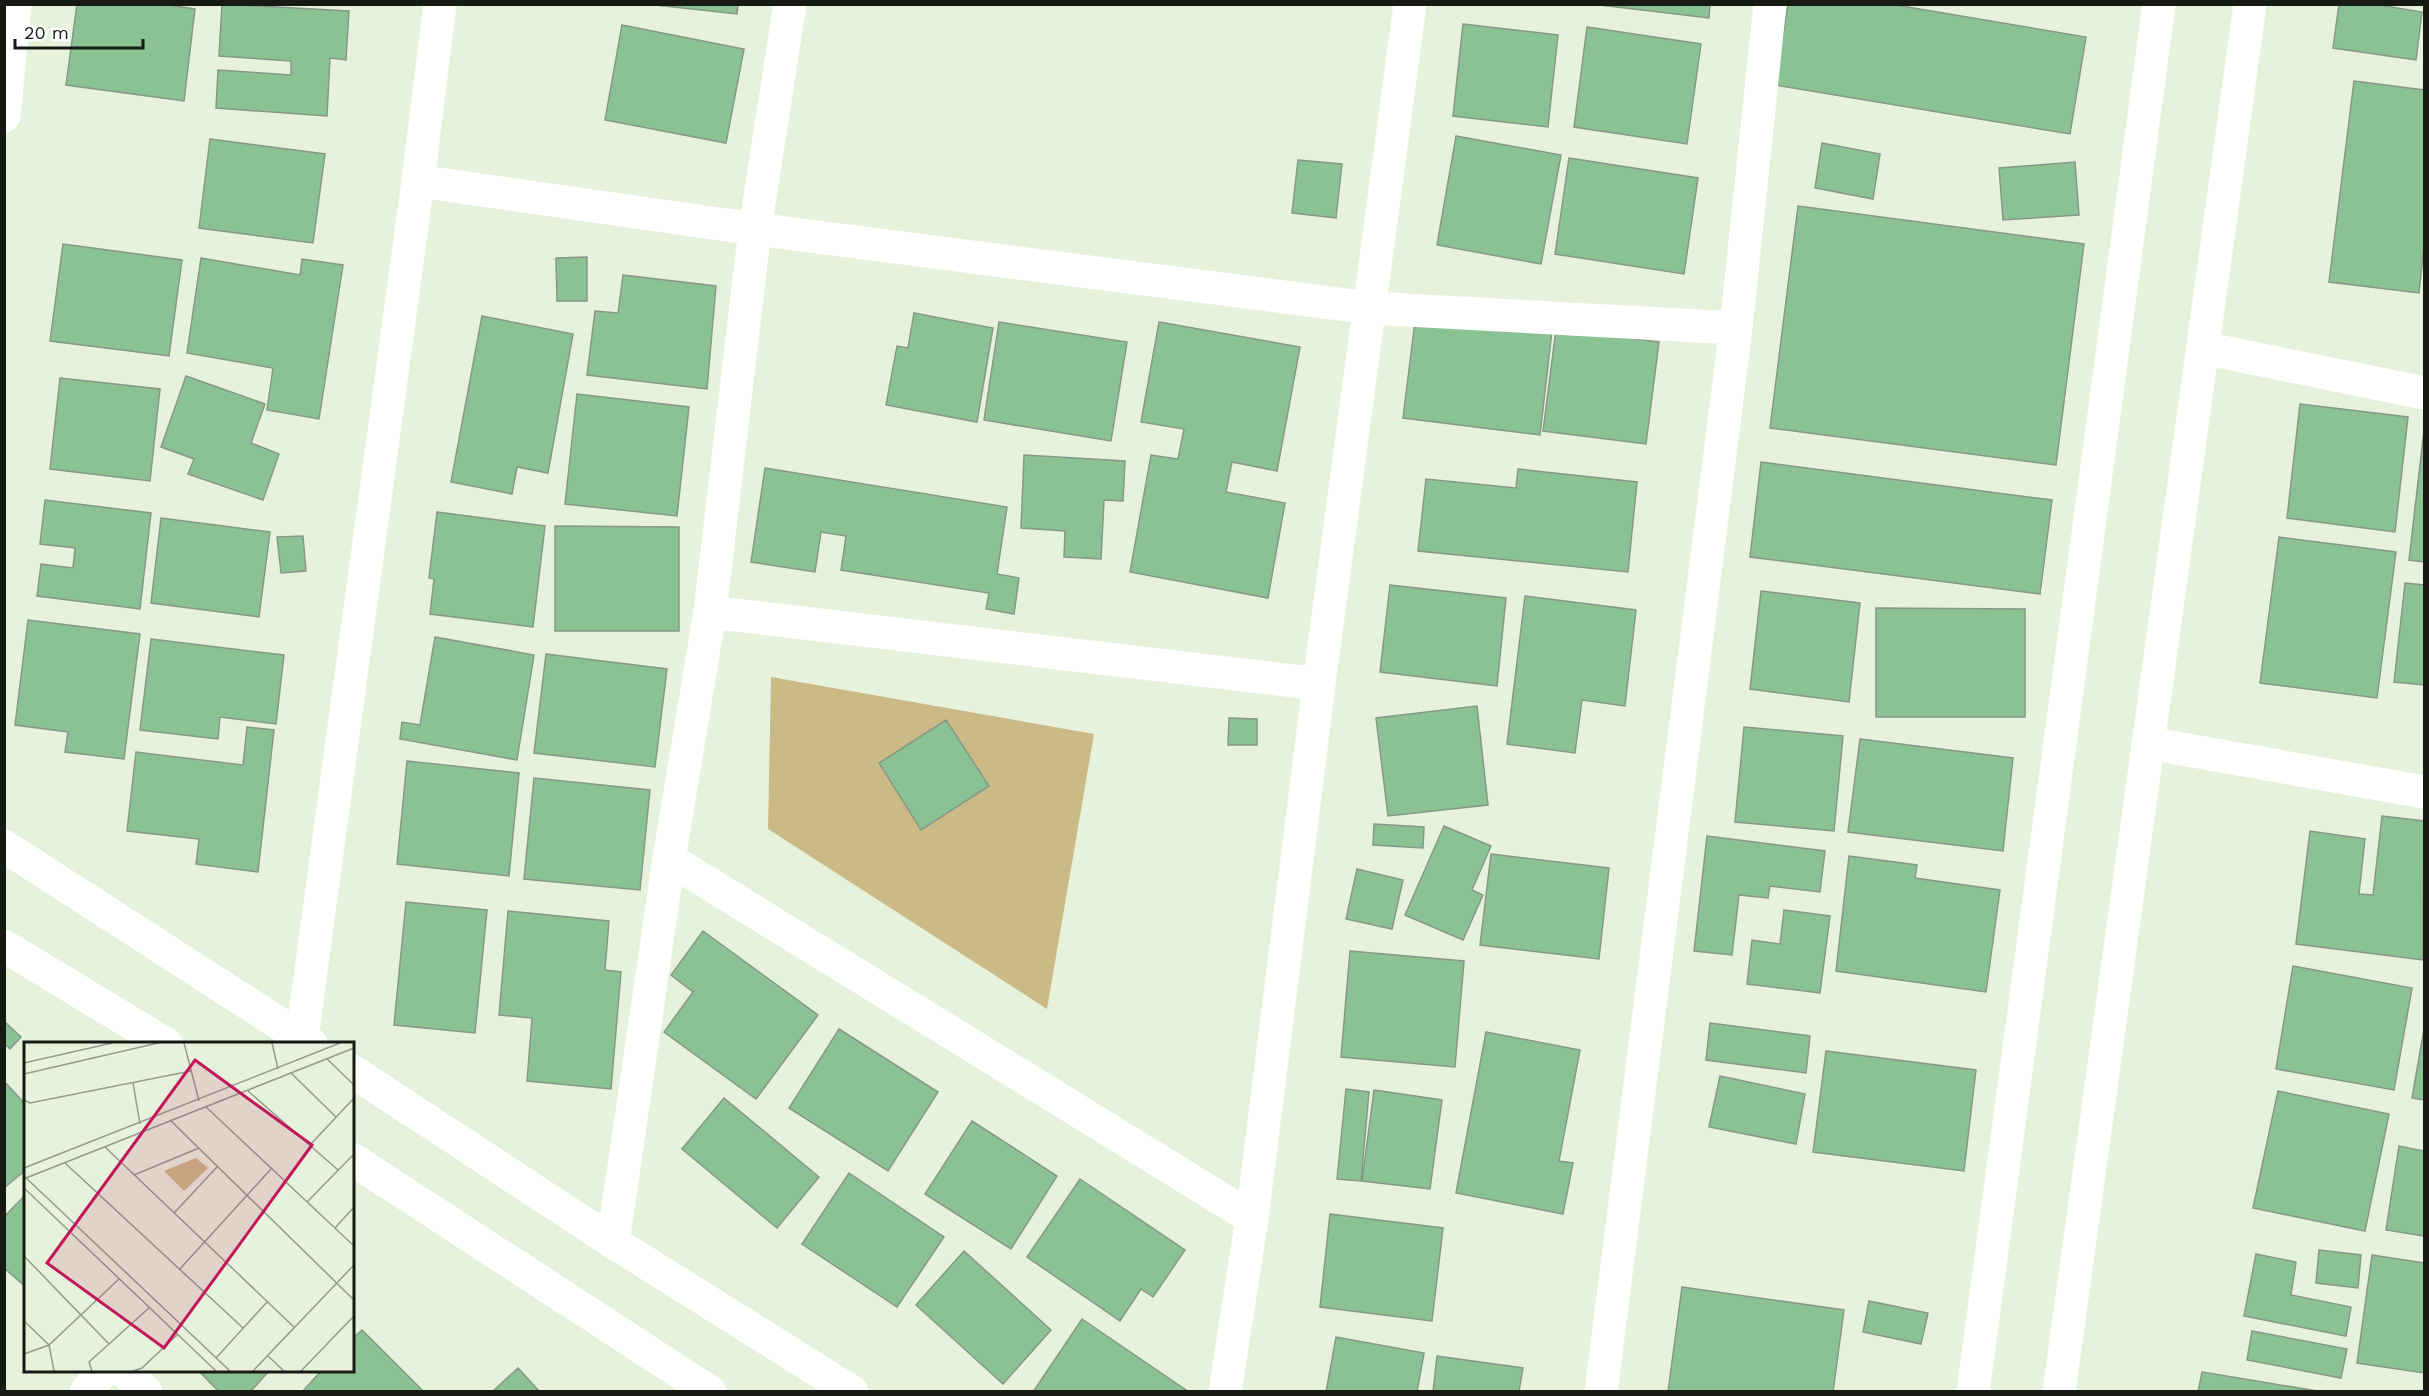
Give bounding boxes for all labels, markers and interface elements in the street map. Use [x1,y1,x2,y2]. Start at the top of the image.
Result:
scale bar [15,12,142,50]
text: 20 m [24,22,69,43]
inset map [24,1042,354,1372]

